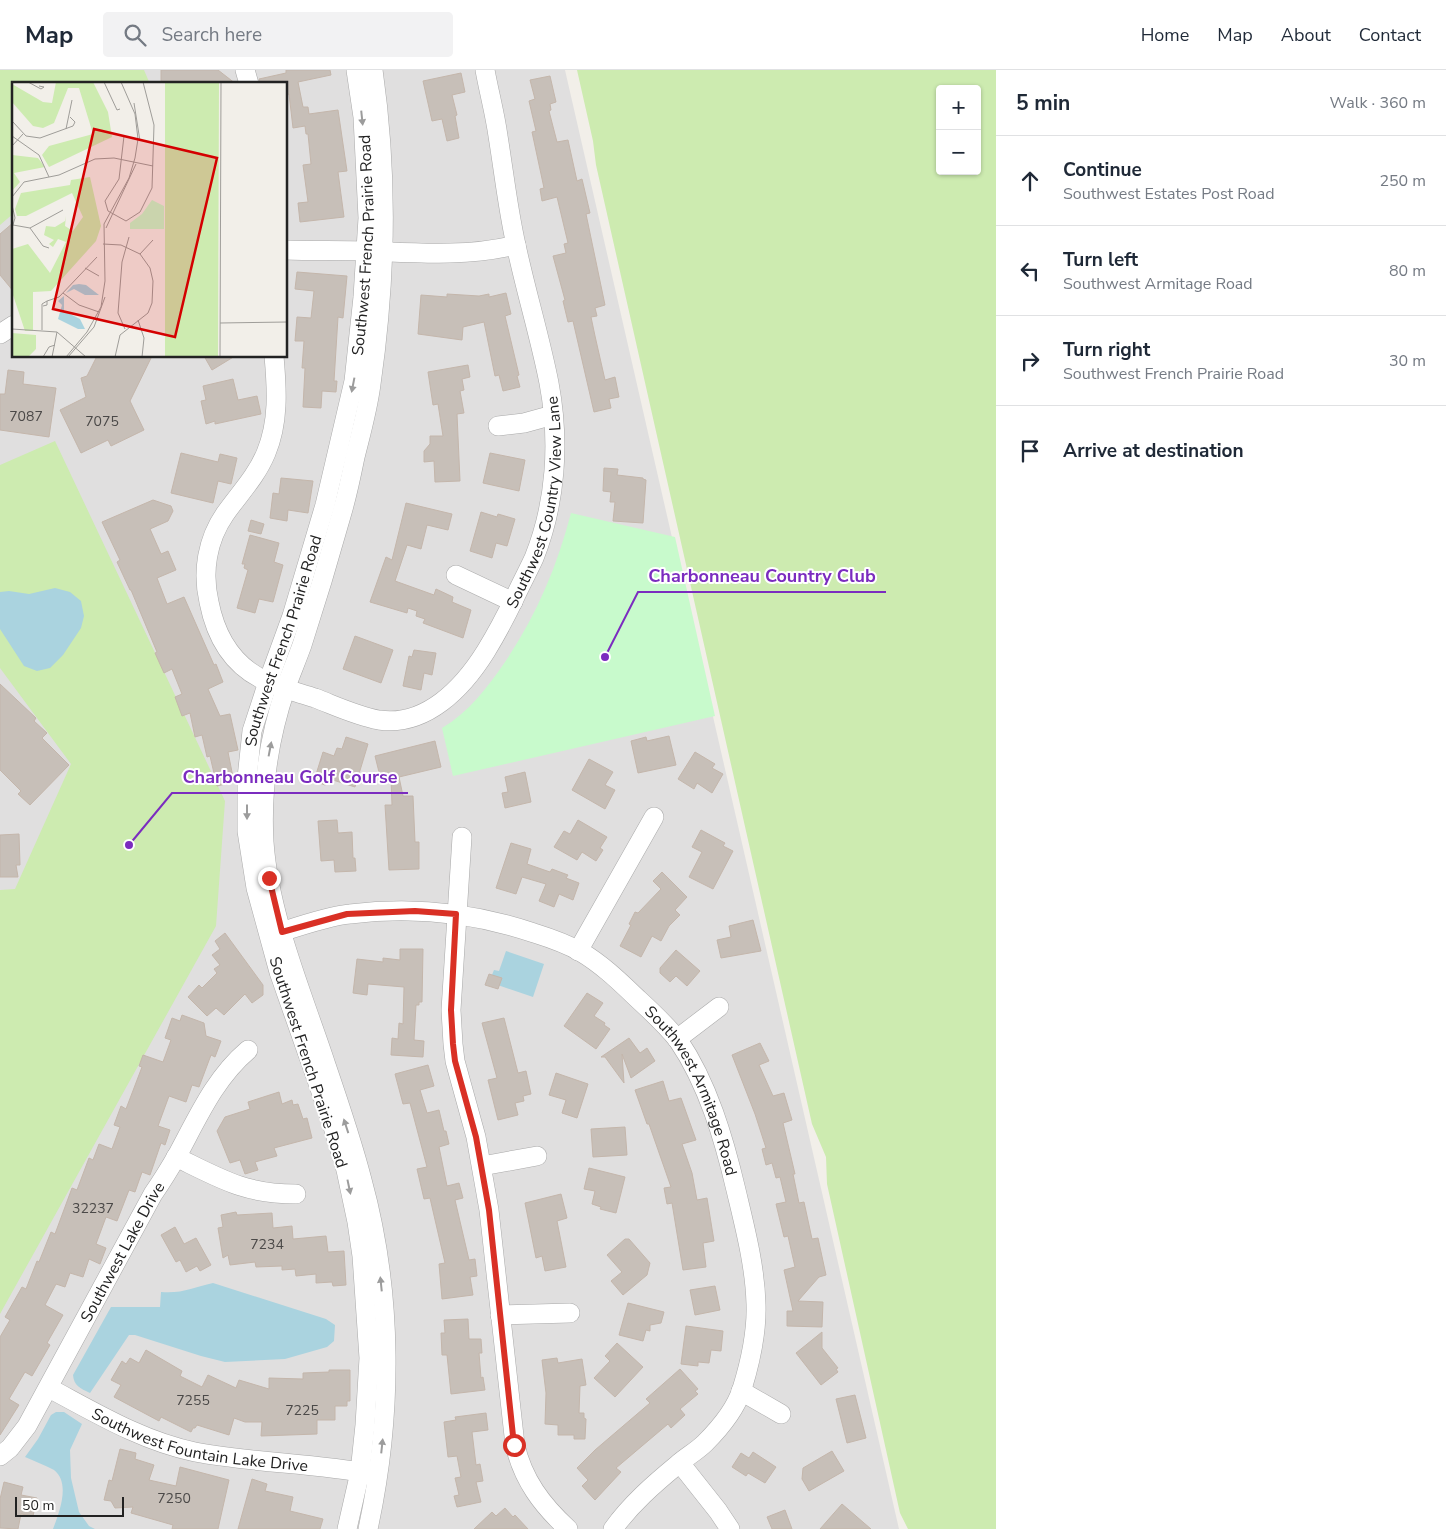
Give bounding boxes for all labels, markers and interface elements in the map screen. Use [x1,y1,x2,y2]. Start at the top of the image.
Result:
search box [103,12,453,57]
text: Map [25,19,73,51]
icon: search [121,21,149,49]
text: Search here [161,22,262,48]
text: Home [1141,23,1189,47]
text: Map [1217,23,1253,47]
text: About [1281,23,1331,47]
text: Contact [1359,23,1421,47]
inset map [12,82,288,358]
map controls [936,85,981,175]
button: + [936,85,981,130]
text: 5 min [1016,89,1070,117]
text: Walk · 360 m [1330,92,1426,114]
one-way arrow [358,111,366,127]
button: − [936,130,981,175]
street label: Southwest French Prairie Road [347,134,380,357]
text: Continue [1063,157,1142,183]
icon: ahead [1016,167,1044,195]
text: 250 m [1379,170,1426,192]
text: Southwest Estates Post Road [1063,183,1274,205]
text: Turn left [1063,247,1138,273]
icon: left [1016,257,1044,285]
text: 80 m [1389,260,1426,282]
text: Southwest Armitage Road [1063,273,1253,295]
text: Turn right [1063,337,1150,363]
icon: right [1016,347,1044,375]
text: 30 m [1389,350,1426,372]
text: Southwest French Prairie Road [1063,363,1284,385]
one-way arrow [348,377,356,393]
street label: Southwest Country View Lane [501,395,567,612]
house number: 7087 [9,407,43,426]
house number: 7075 [85,412,119,431]
icon: arrive [1016,437,1044,465]
text: Arrive at destination [1063,438,1244,464]
street label: Southwest French Prairie Road [240,533,327,748]
callout: Charbonneau Country Club [638,559,886,592]
text: Charbonneau Country Club [648,564,876,588]
one-way arrow [266,740,274,756]
callout: Charbonneau Golf Course [172,760,408,793]
text: Charbonneau Golf Course [182,765,398,789]
one-way arrow [243,804,251,820]
route end [258,867,281,890]
street label: Southwest French Prairie Road [263,954,353,1171]
street label: Southwest Armitage Road [640,1001,742,1178]
one-way arrow [342,1118,350,1133]
street label: Southwest Lake Drive [75,1178,170,1326]
one-way arrow [345,1180,353,1195]
house number: 32237 [72,1199,114,1218]
house number: 7234 [250,1235,284,1254]
one-way arrow [377,1276,385,1292]
house number: 7255 [176,1391,210,1410]
house number: 7225 [285,1401,319,1420]
street label: Southwest Fountain Lake Drive [88,1403,309,1477]
route start [503,1434,526,1457]
one-way arrow [378,1438,386,1454]
house number: 7250 [157,1489,191,1508]
scale bar [15,1494,124,1517]
text: 50 m [22,1496,54,1515]

